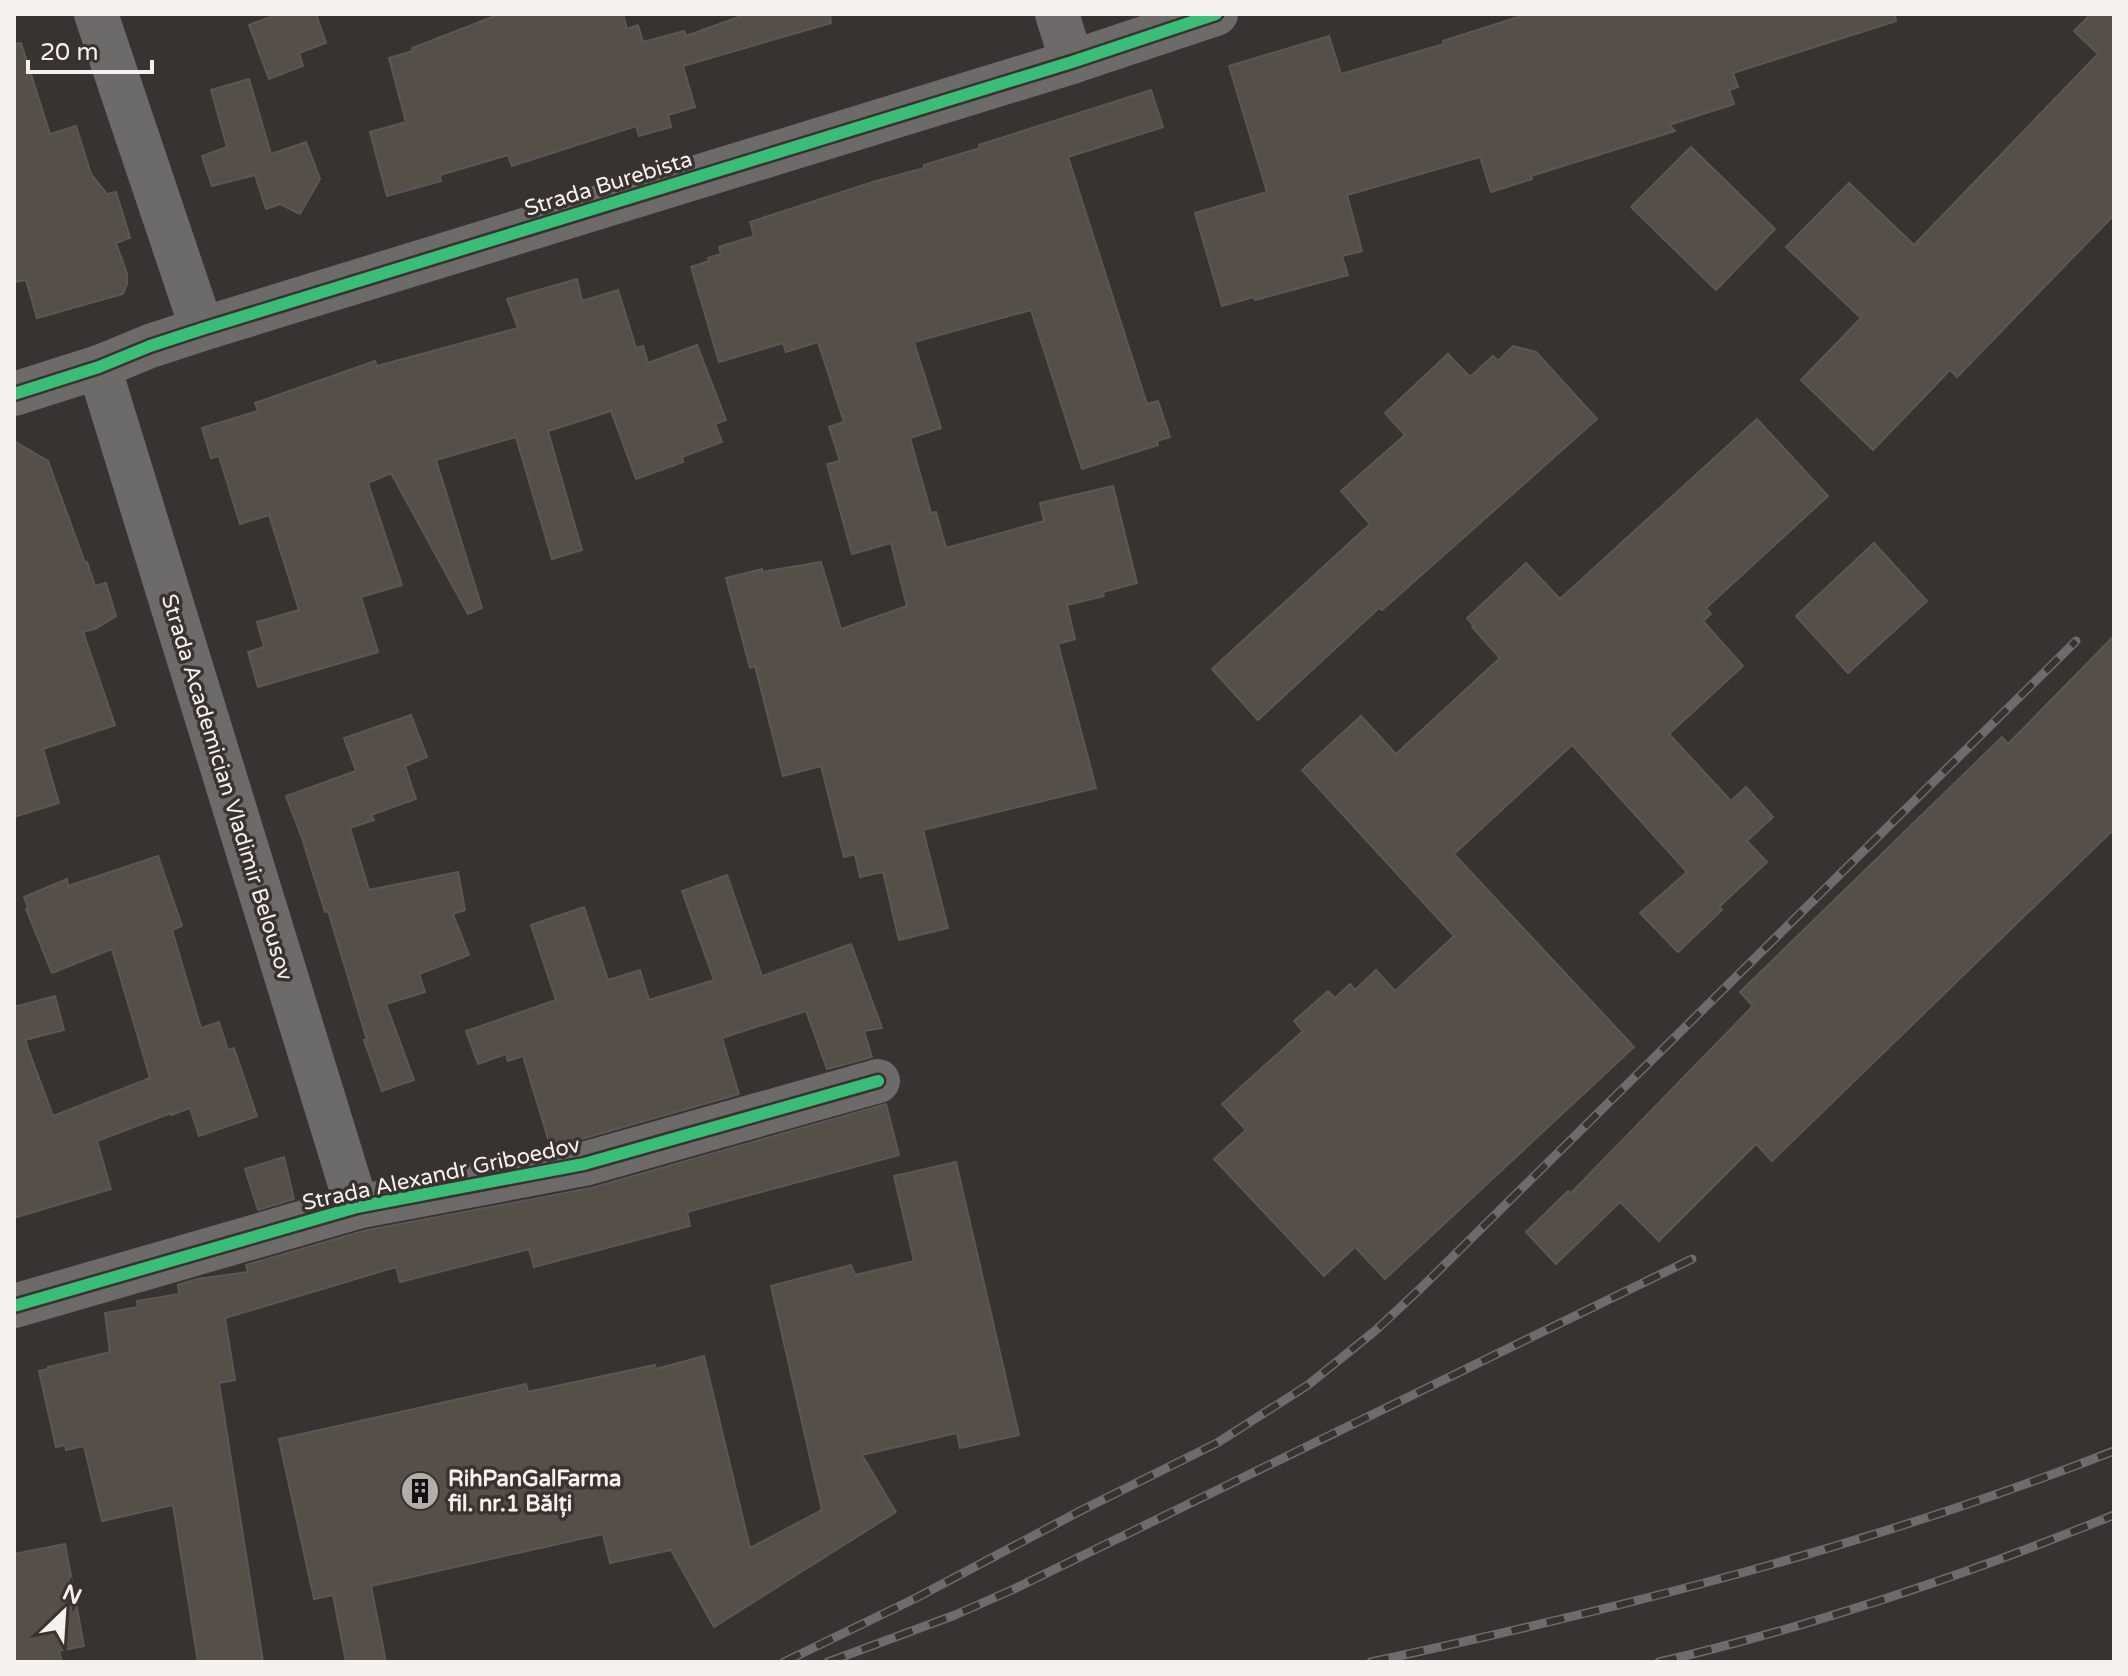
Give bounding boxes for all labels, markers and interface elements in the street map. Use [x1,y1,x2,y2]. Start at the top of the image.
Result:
scale bar [28,24,152,74]
text: 20 m [40,38,98,67]
street label: Strada Burebista [521,146,695,222]
street label: Strada Academician Vladimir Belousov [156,591,298,984]
street label: Strada Alexandr Griboedov [300,1132,583,1216]
place label: RihPanGalFarma fil. nr.1 Bălți [448,1466,621,1518]
building icon: RihPanGalFarma fil. nr.1 Bălți [399,1470,441,1512]
north arrow [24,1572,104,1652]
text: N [59,1579,86,1610]

